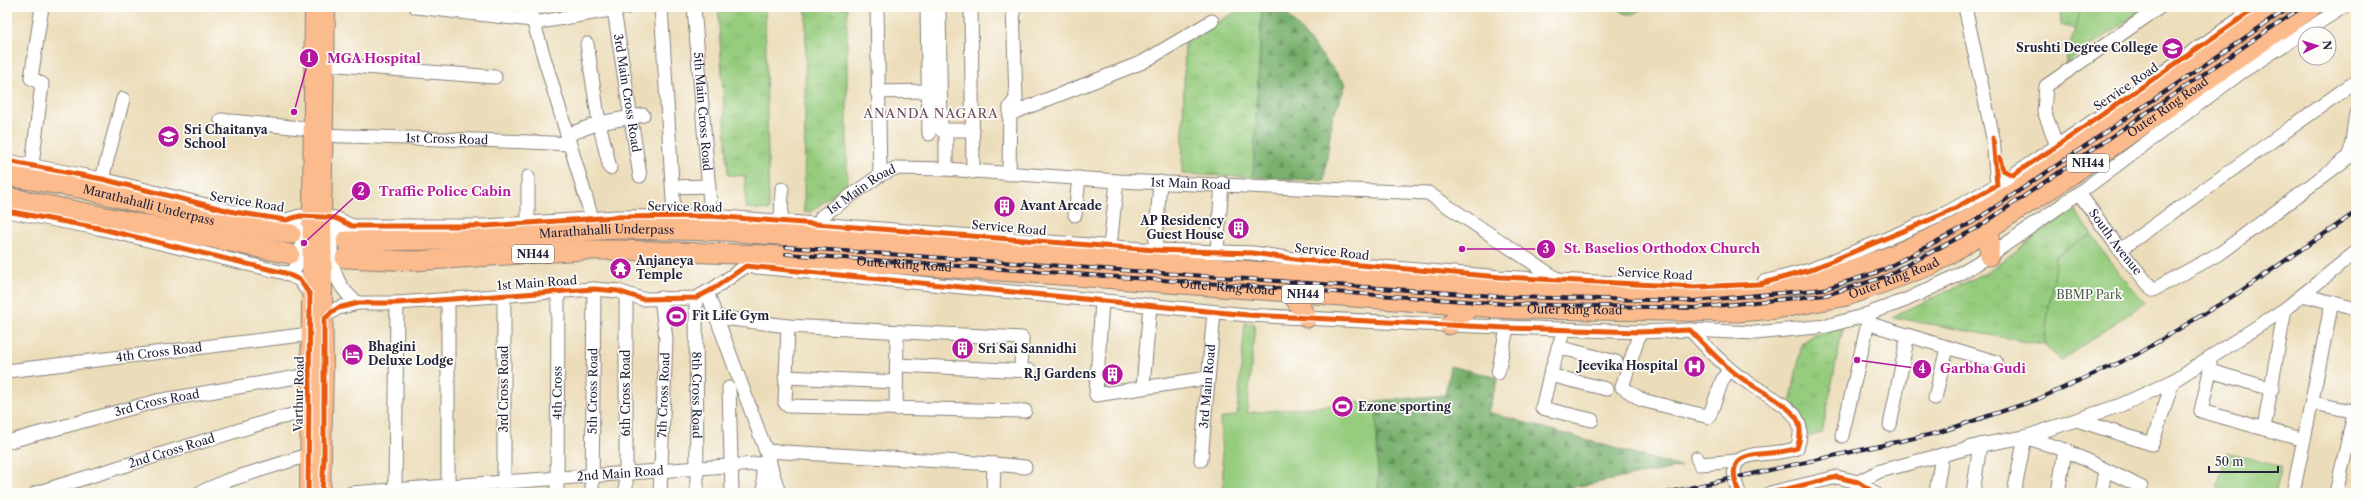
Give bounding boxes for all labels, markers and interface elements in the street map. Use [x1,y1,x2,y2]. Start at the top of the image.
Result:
north arrow [2297,26,2337,66]
street label: 3rd Main Cross Road [611,33,644,154]
school or university icon: Srushti Degree College [2160,35,2186,61]
place label: Srushti Degree College [2016,40,2158,55]
text: N [2320,40,2334,51]
callout: MGA Hospital [299,46,429,71]
text: 1 [306,50,312,65]
text: MGA Hospital [327,50,421,66]
street label: 5th Main Cross Road [691,52,715,172]
street label: Service Road [2090,59,2162,114]
street label: Outer Ring Road [2124,73,2212,140]
district label: ANANDA NAGARA [862,105,999,121]
place label: Sri Chaitanya School [184,122,269,151]
school or university icon: Sri Chaitanya School [156,124,182,150]
street label: 1st Cross Road [405,130,489,147]
road number: NH44 [2067,154,2109,172]
street label: 1st Main Road [823,161,899,217]
street label: 1st Main Road [1150,174,1232,192]
callout: Traffic Police Cabin [351,179,519,204]
street label: Marathahalli Underpass [81,181,217,228]
text: 2 [357,183,365,198]
text: Traffic Police Cabin [379,183,511,199]
street label: Service Road [209,188,286,215]
building icon: Avant Arcade [991,193,1017,219]
street label: Service Road [647,198,723,215]
place label: Avant Arcade [1019,198,1102,213]
street label: South Avenue [2086,206,2146,278]
place label: AP Residency Guest House [1139,213,1225,242]
building icon: AP Residency Guest House [1226,215,1252,241]
street label: Service Road [971,217,1048,238]
street label: Marathahalli Underpass [539,221,675,241]
callout: St. Baselios Orthodox Church [1536,236,1769,261]
street label: Service Road [1294,240,1371,263]
text: St. Baselios Orthodox Church [1564,240,1760,256]
text: 3 [1543,241,1550,256]
road number: NH44 [512,245,554,263]
place label: Anjaneya Temple [635,253,695,282]
street label: Outer Ring Road [856,253,953,275]
street label: Outer Ring Road [1847,254,1943,302]
temple icon: Anjaneya Temple [608,255,634,281]
street label: Service Road [1617,264,1694,283]
street label: 1st Main Road [497,272,578,293]
street label: Outer Ring Road [1179,276,1276,298]
road number: NH44 [1282,285,1324,303]
park label: BBMP Park [2056,287,2123,302]
street label: Outer Ring Road [1527,301,1623,317]
sports icon: Fit Life Gym [663,303,689,329]
place label: Fit Life Gym [692,308,769,323]
building icon: Sri Sai Sannidhi [949,336,975,362]
street label: 4th Cross Road [115,339,203,365]
place label: Bhagini Deluxe Lodge [368,339,453,368]
hotel icon: Bhagini Deluxe Lodge [340,341,366,367]
place label: Sri Sai Sannidhi [978,341,1077,356]
street label: 3rd Main Road [1196,343,1218,429]
street label: 3rd Cross Road [496,345,511,432]
street label: 5th Cross Road [585,347,600,434]
street label: 6th Cross Road [618,349,633,436]
street label: 7th Cross Road [654,351,673,438]
street label: 8th Cross Road [689,351,705,439]
hospital icon: Jeevika Hospital [1681,353,1707,379]
street label: Varthur Road [290,355,307,433]
callout: Garbha Gudi [1912,356,2034,381]
place label: Jeevika Hospital [1576,358,1678,373]
text: Garbha Gudi [1940,360,2026,376]
building icon: R.J Gardens [1099,361,1125,387]
text: 4 [1918,361,1926,376]
street label: 4th Cross [549,366,565,420]
place label: R.J Gardens [1024,366,1096,381]
street label: 3rd Cross Road [112,386,201,419]
sports icon: Ezone sporting [1330,394,1356,420]
place label: Ezone sporting [1358,399,1452,414]
street label: 2nd Cross Road [126,430,217,471]
scale bar [2209,448,2278,474]
text: 50 m [2215,454,2244,469]
street label: 2nd Main Road [576,463,665,484]

